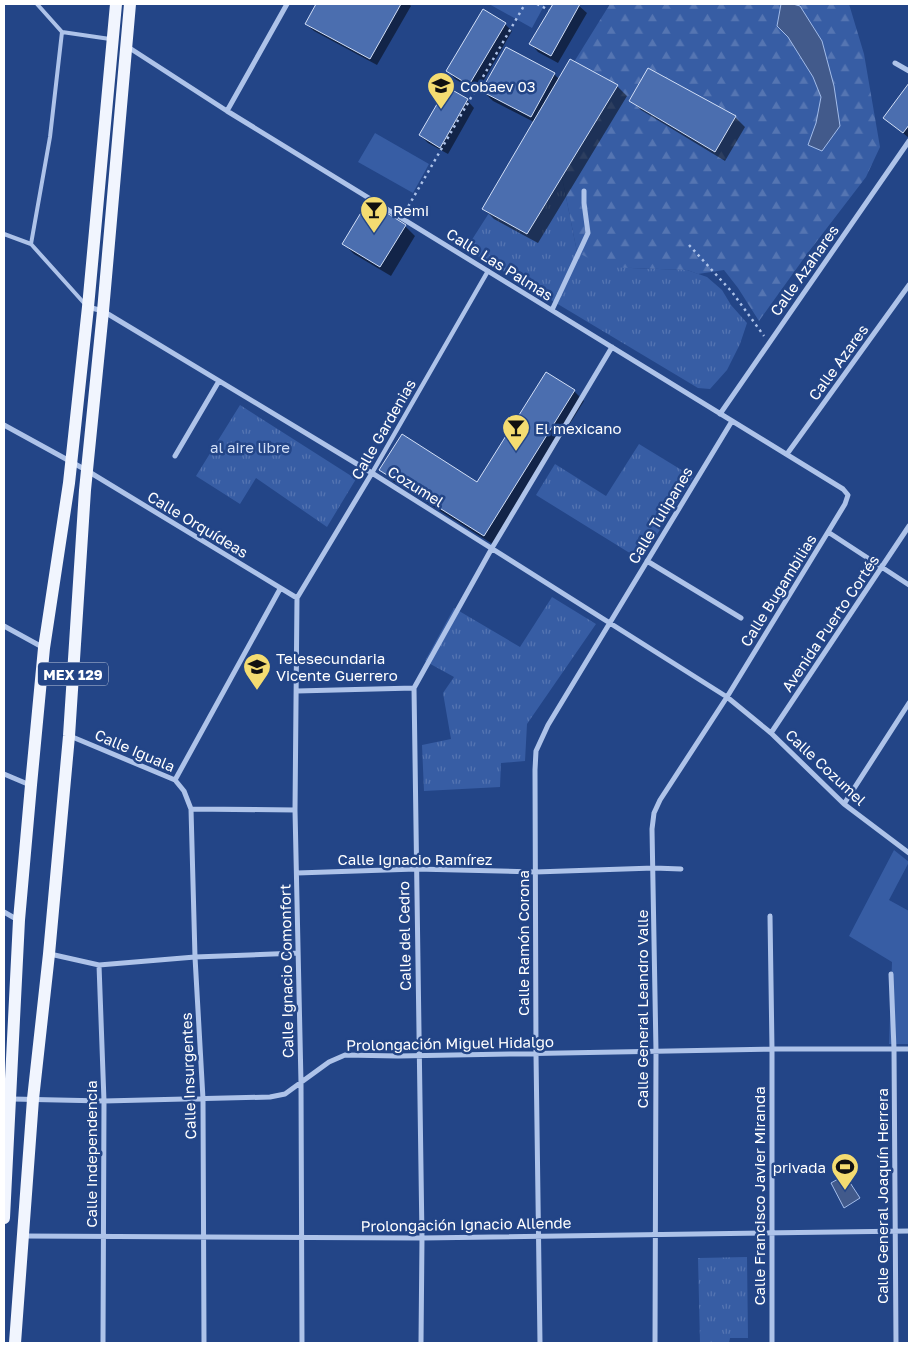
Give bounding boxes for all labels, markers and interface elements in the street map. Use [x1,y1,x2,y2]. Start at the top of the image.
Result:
school or university icon: Cobaev 03 [426,71,456,110]
place label: Cobaev 03 [460,77,536,95]
bar icon: Remi [359,195,389,234]
place label: Remi [393,201,429,219]
street label: Calle Azahares [766,221,842,319]
street label: Calle Las Palmas [443,224,557,304]
street label: Calle Azares [804,321,872,403]
street label: Calle Gardenias [347,376,419,482]
bar icon: El mexicano [501,413,531,452]
place label: El mexicano [535,419,622,437]
park label: al aire libre [210,438,290,456]
street label: Cozumel [385,462,448,510]
street label: Calle Tulipanes [624,463,696,567]
street label: Calle Orquídeas [144,487,252,561]
street label: Calle Bugambilias [736,530,820,650]
street label: Avenida Puerto Cortés [777,551,883,695]
place label: Telesecundaria Vicente Guerrero [276,649,398,684]
school or university icon: Telesecundaria Vicente Guerrero [242,652,272,691]
road number: MEX 129 [38,662,108,686]
street label: Calle Iguala [92,725,178,775]
street label: Calle Cozumel [782,725,870,809]
street label: Calle Ignacio Ramírez [337,850,493,868]
street label: Calle Ramón Corona [514,870,532,1016]
street label: Calle del Cedro [394,881,414,991]
street label: Calle Ignacio Comonfort [275,884,297,1058]
street label: Calle General Leandro Valle [633,909,651,1108]
street label: Calle Insurgentes [177,1012,199,1140]
street label: Prolongación Miguel Hidalgo [346,1032,554,1054]
street label: Calle Independencia [82,1080,100,1228]
street label: Calle Francisco Javier Miranda [750,1086,768,1306]
street label: Calle General Joaquín Herrera [873,1088,891,1304]
sports icon: privada [830,1152,860,1191]
place label: privada [773,1158,826,1176]
street label: Prolongación Ignacio Allende [360,1213,572,1235]

